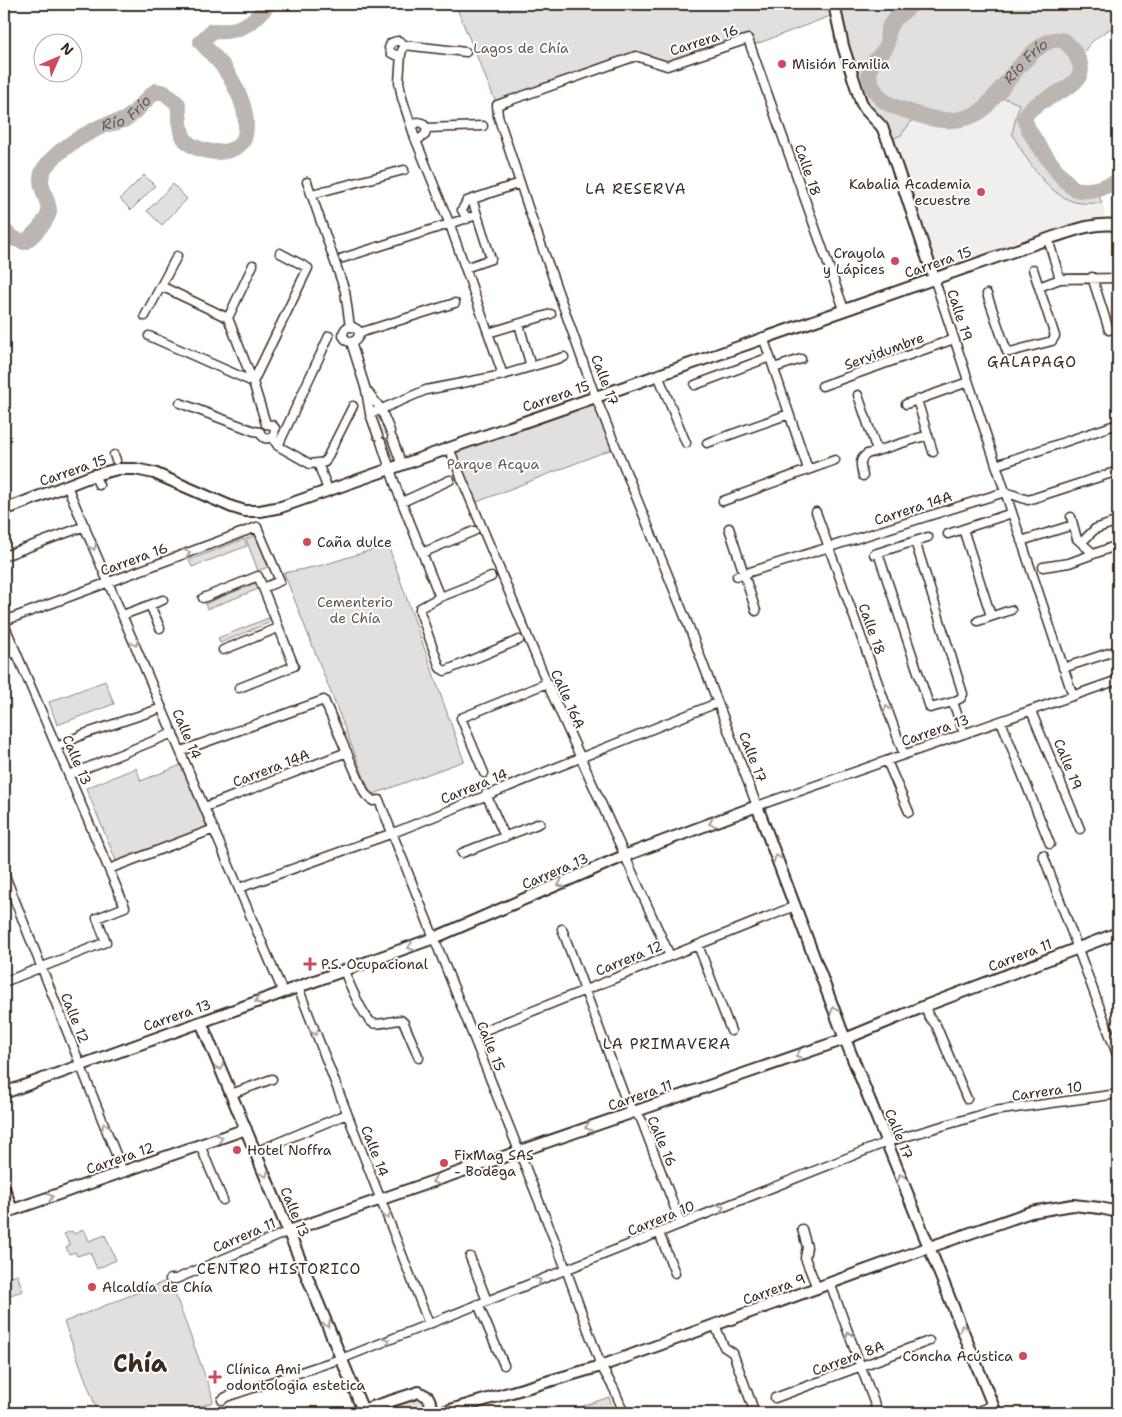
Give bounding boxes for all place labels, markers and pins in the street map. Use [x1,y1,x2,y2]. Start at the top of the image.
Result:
place label: Misión Familia [792,55,890,73]
marker: Misión Familia [776,58,788,70]
place label: Kabalia Academia ecuestre [849,175,971,209]
marker: Kabalia Academia ecuestre [975,186,987,198]
place label: Crayola y Lápices [823,244,885,278]
marker: Crayola y Lápices [889,255,901,267]
place label: Caña dulce [317,533,392,551]
marker: Caña dulce [301,536,313,548]
place label: P.S. Ocupacional [321,955,429,973]
marker: P.S. Ocupacional [303,957,317,971]
place label: Hotel Noffra [247,1141,332,1159]
marker: Hotel Noffra [231,1144,243,1156]
place label: FixMag SAS - Bodega [454,1146,534,1180]
marker: FixMag SAS - Bodega [438,1157,450,1169]
place label: Alcaldía de Chía [102,1278,213,1296]
marker: Alcaldía de Chía [86,1281,98,1293]
place label: Concha Acústica [902,1347,1013,1365]
marker: Concha Acústica [1017,1350,1029,1362]
place label: Clínica Ami odontologia estetica [226,1360,366,1394]
marker: Clínica Ami odontologia estetica [208,1370,222,1384]

